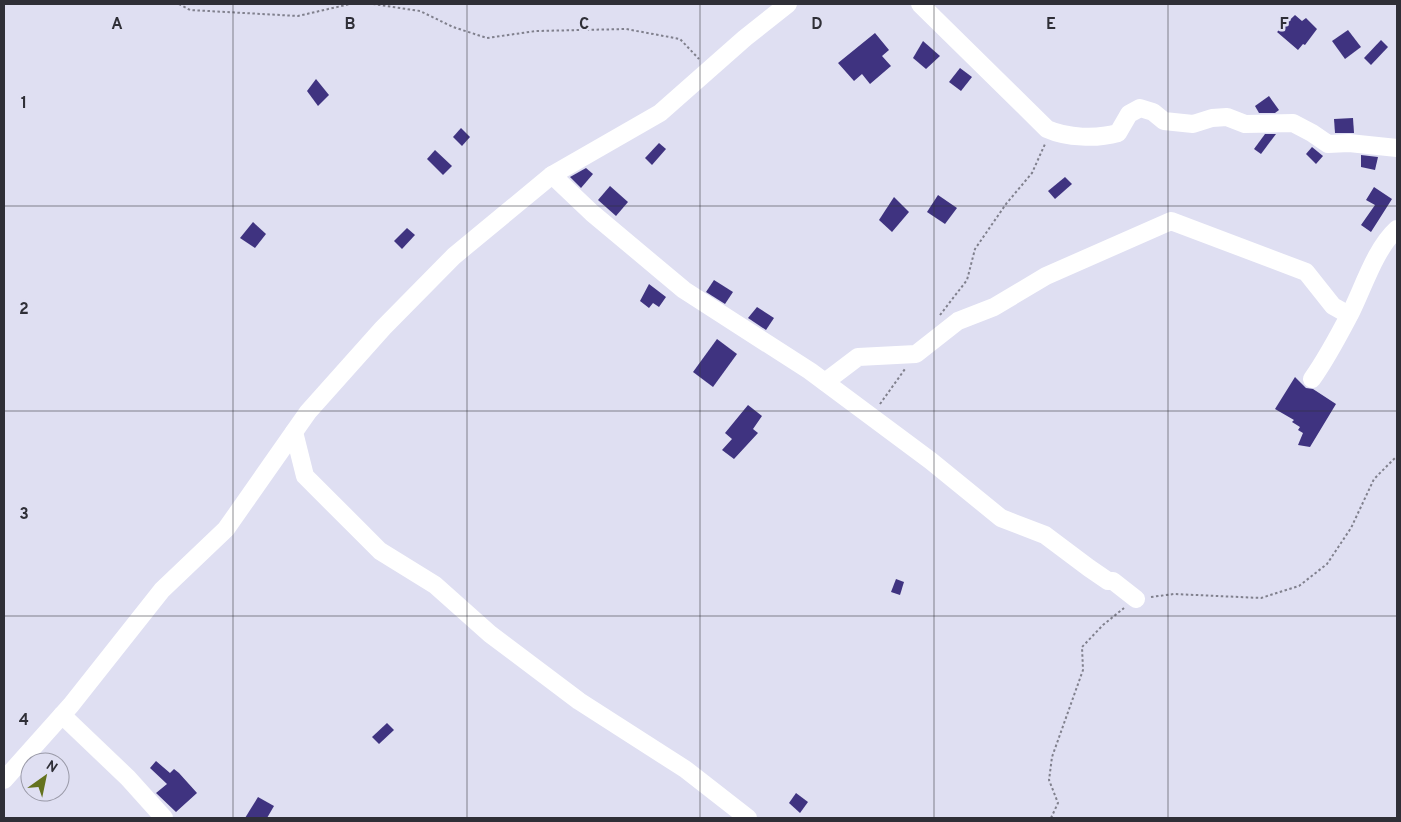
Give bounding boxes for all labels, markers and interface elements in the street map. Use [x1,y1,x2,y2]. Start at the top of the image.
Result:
text: A [111,15,123,35]
text: B [344,15,356,35]
text: C [579,15,589,35]
text: D [811,15,823,35]
text: E [1046,15,1056,35]
text: F [1279,15,1289,35]
text: 1 [21,94,27,114]
text: 2 [19,300,29,320]
text: 3 [19,505,29,525]
text: 4 [19,711,29,731]
north arrow [20,752,70,802]
text: N [42,757,60,777]

